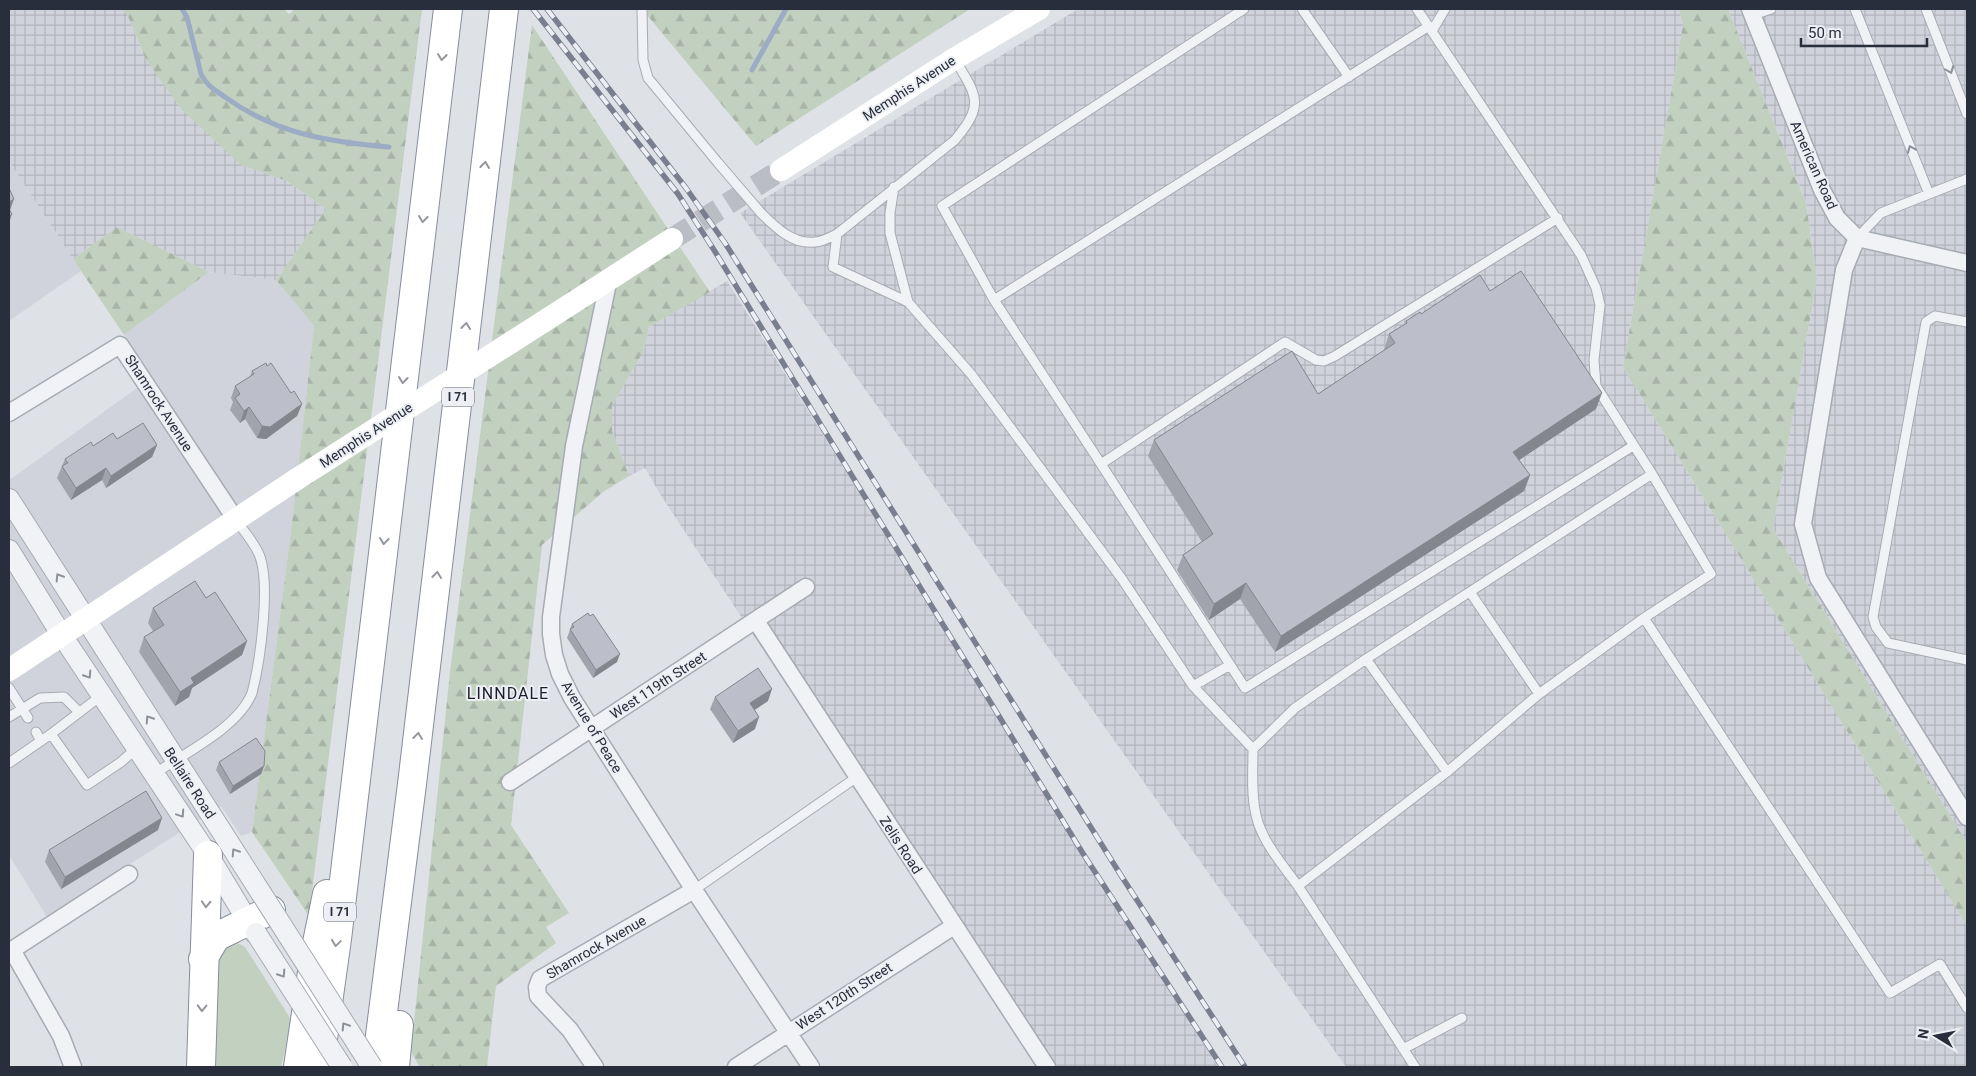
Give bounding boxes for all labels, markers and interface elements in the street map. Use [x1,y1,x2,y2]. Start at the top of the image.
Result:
scale bar [1801,15,1927,47]
text: 50 m [1808,24,1842,42]
street label: Memphis Avenue [860,52,958,124]
one-way arrow [437,53,448,61]
one-way arrow [1944,66,1954,74]
street label: American Road [1787,118,1841,212]
one-way arrow [1907,145,1917,154]
one-way arrow [479,161,490,169]
one-way arrow [418,215,429,223]
one-way arrow [460,322,471,330]
street label: Shamrock Avenue [122,352,196,454]
one-way arrow [398,376,409,384]
road number: I 71 [442,388,474,407]
street label: Memphis Avenue [317,399,415,471]
one-way arrow [379,538,390,546]
one-way arrow [431,570,442,578]
one-way arrow [55,574,65,583]
street label: West 119th Street [607,648,709,722]
one-way arrow [82,669,91,678]
street label: Avenue of Peace [558,678,626,776]
district label: LINNDALE [467,684,549,703]
one-way arrow [146,715,155,724]
one-way arrow [412,732,423,740]
street label: Bellaire Road [161,744,219,822]
one-way arrow [174,809,184,818]
street label: Zelis Road [877,813,925,877]
one-way arrow [232,849,241,858]
one-way arrow [201,900,211,908]
road number: I 71 [324,902,356,922]
street label: Shamrock Avenue [543,912,649,982]
one-way arrow [332,939,342,948]
street label: West 120th Street [793,959,895,1033]
one-way arrow [276,969,285,978]
one-way arrow [197,1004,208,1012]
north arrow [1911,1011,1961,1061]
one-way arrow [342,1023,352,1032]
text: N [1914,1027,1932,1040]

